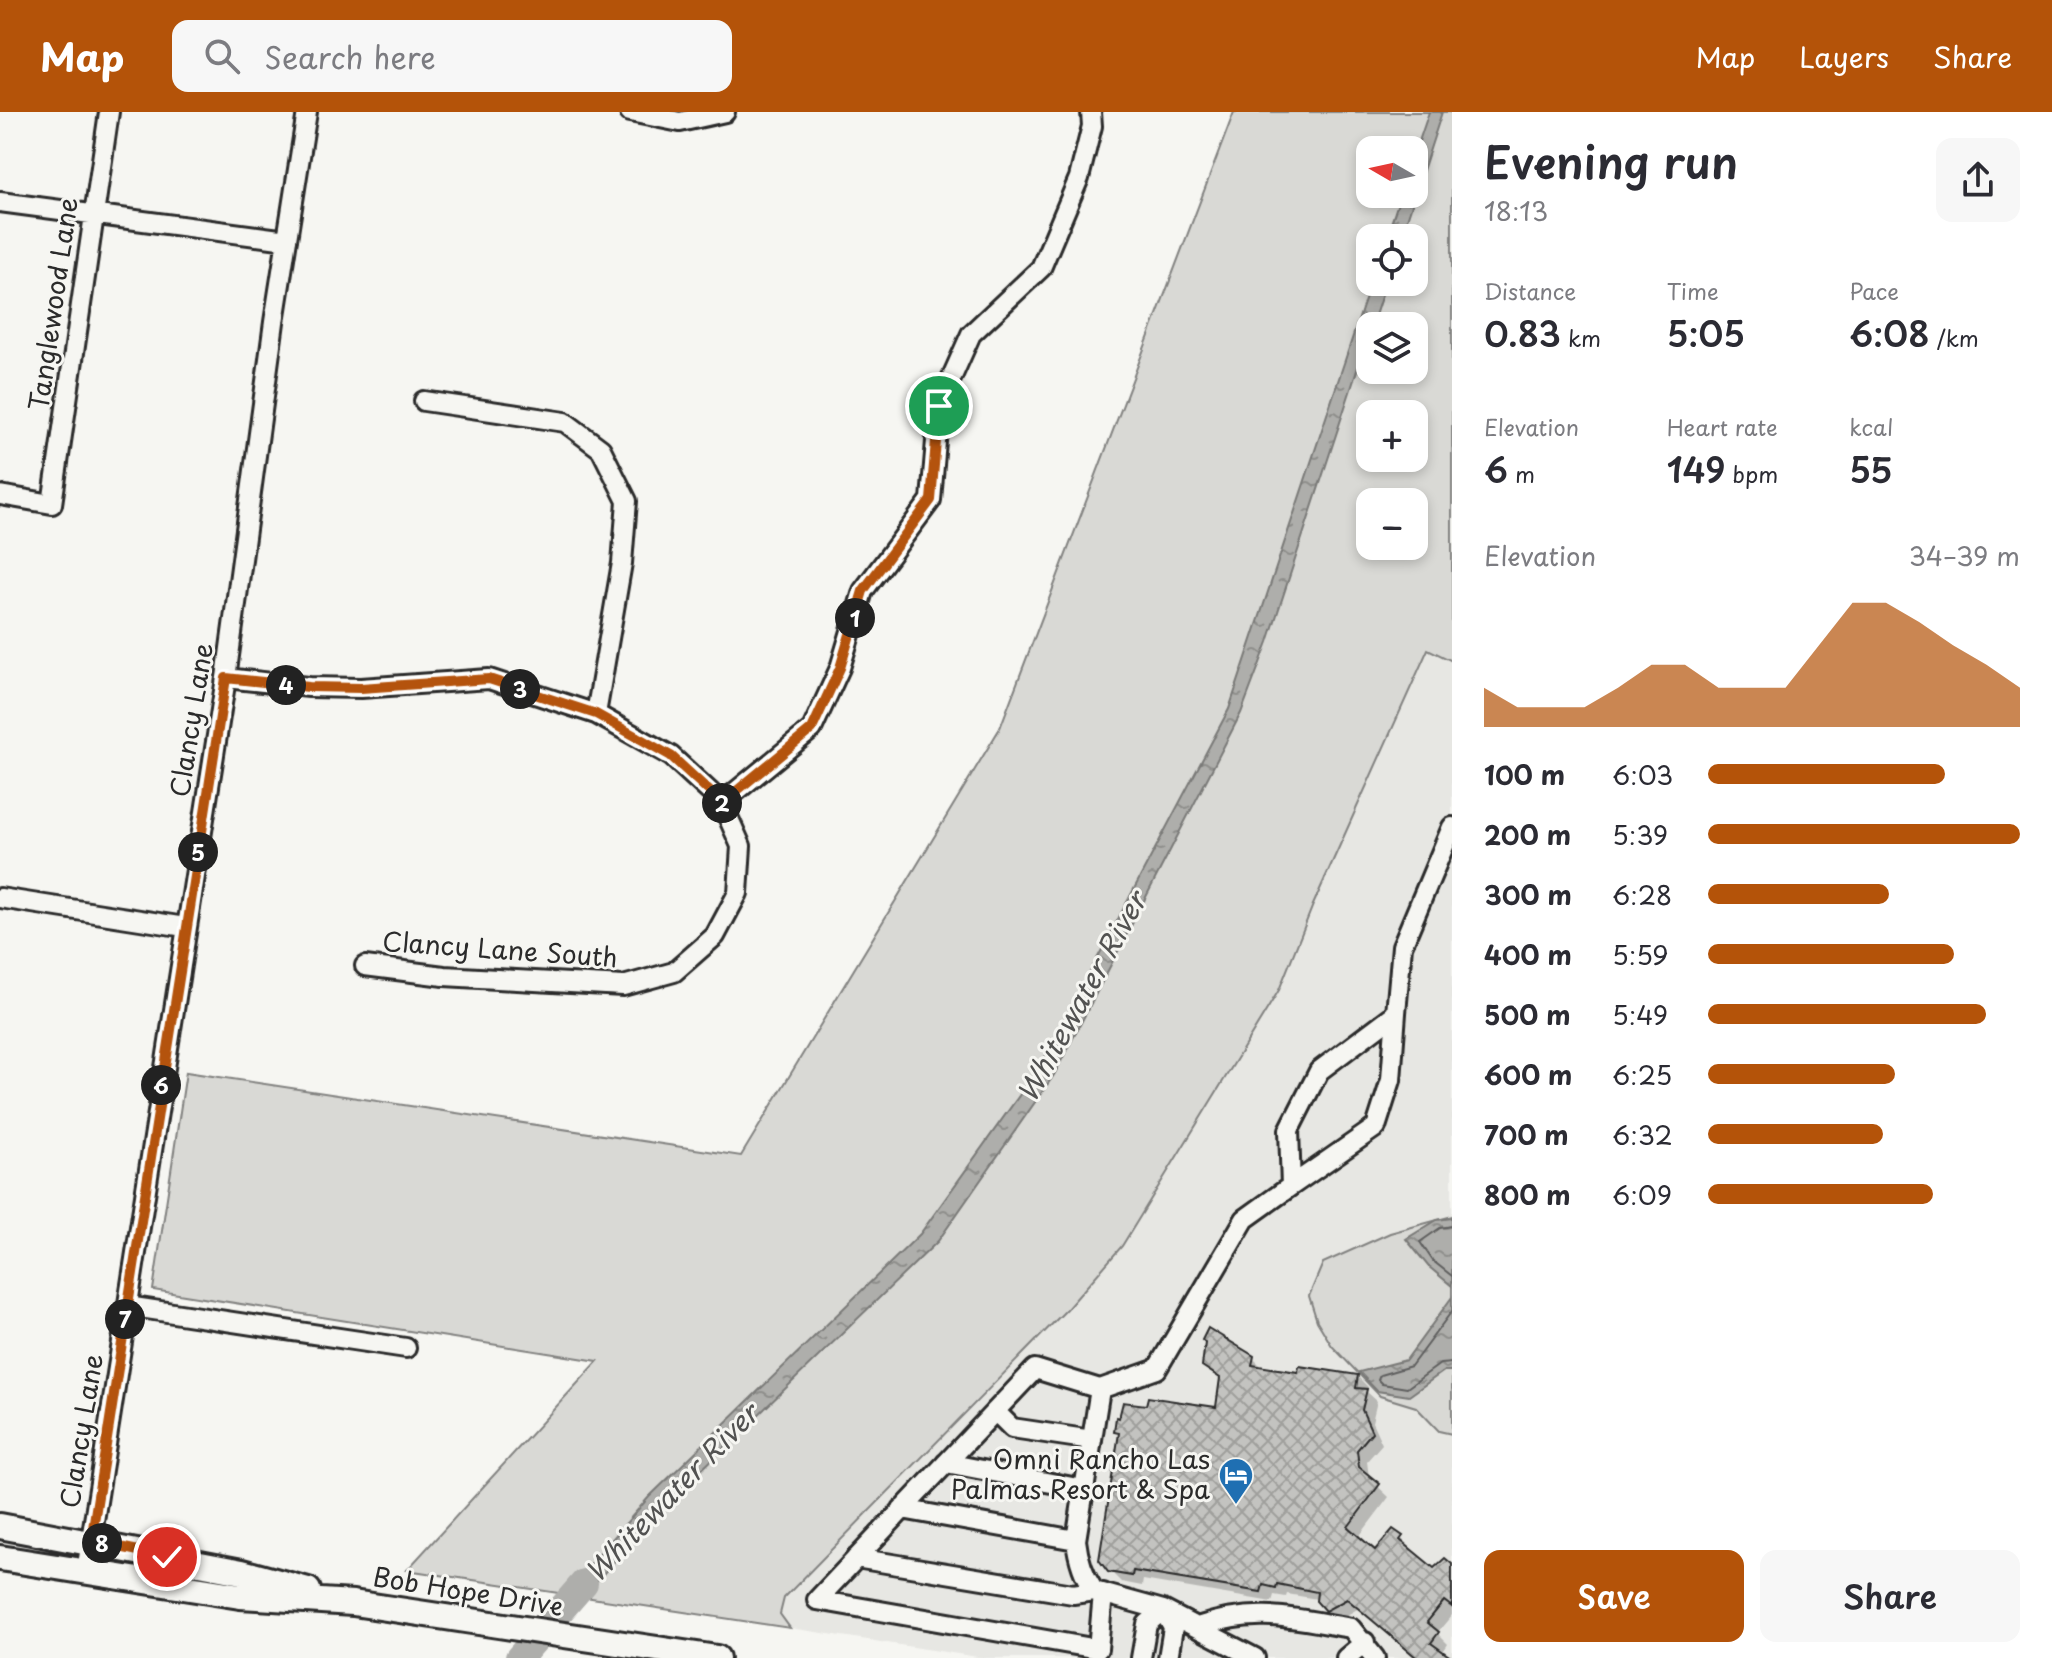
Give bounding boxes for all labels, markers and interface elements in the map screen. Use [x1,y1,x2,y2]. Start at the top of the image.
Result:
search box [172,20,732,92]
text: Map [40,28,124,85]
icon: search [200,34,244,78]
text: Search here [264,34,436,79]
text: Map [1695,35,1755,78]
text: Layers [1799,35,1889,78]
text: Share [1933,35,2012,78]
text: Evening run [1484,128,1738,194]
north arrow [1356,136,1428,208]
map controls [1356,136,1428,560]
button: share [1936,138,2020,222]
text: 18:13 [1484,191,1548,230]
street label: Tanglewood Lane [18,195,87,413]
button: locate [1356,224,1428,296]
text: Distance [1484,274,1576,307]
text: Time [1667,274,1719,307]
text: Pace [1849,274,1899,307]
text: 0.83 [1484,307,1561,359]
text: 5:05 [1667,307,1745,359]
text: 6:08 [1849,307,1930,359]
button: layers [1356,312,1428,384]
text: km [1561,321,1601,354]
text: /km [1930,321,1979,354]
pin [905,372,973,440]
icon: arrive [917,384,961,428]
button: + [1356,400,1428,472]
text: Elevation [1484,410,1579,443]
text: Heart rate [1667,410,1778,443]
text: kcal [1849,410,1893,443]
text: 6 [1484,443,1508,495]
text: 149 [1667,443,1726,495]
text: 55 [1849,443,1893,495]
text: m [1508,457,1535,490]
text: bpm [1726,457,1778,490]
button: − [1356,488,1428,560]
text: Elevation [1484,536,1596,575]
text: 34–39 m [1909,536,2020,575]
pin: 1 [835,598,875,638]
text: 1 [850,601,860,634]
street label: Clancy Lane [159,640,222,800]
pin: 4 [266,665,306,705]
text: 4 [279,668,293,701]
pin: 3 [500,669,540,709]
text: 3 [513,672,527,705]
text: 100 m [1484,755,1565,794]
text: 6:03 [1612,755,1673,794]
pin: 2 [702,783,742,823]
text: 2 [714,786,730,819]
text: 200 m [1484,815,1571,854]
text: 5:39 [1612,815,1668,854]
pin: 5 [178,832,218,872]
text: 5 [191,835,205,868]
text: 300 m [1484,875,1572,914]
text: 6:28 [1612,875,1672,914]
water label: Whitewater River [1005,881,1158,1109]
street label: Clancy Lane South [381,921,619,976]
text: 400 m [1484,935,1572,974]
text: 5:59 [1612,935,1669,974]
text: 500 m [1484,995,1570,1034]
text: 5:49 [1612,995,1668,1034]
text: 600 m [1484,1055,1572,1094]
text: 6:25 [1612,1055,1672,1094]
pin: 6 [141,1065,181,1105]
text: 6 [153,1068,169,1101]
text: 700 m [1484,1115,1569,1154]
text: 6:32 [1612,1115,1673,1154]
text: 800 m [1484,1175,1571,1214]
text: 6:09 [1612,1175,1672,1214]
pin: 7 [105,1299,145,1339]
text: 7 [119,1302,131,1335]
street label: Clancy Lane [49,1351,112,1511]
water label: Whitewater River [574,1391,770,1591]
place label: Omni Rancho Las Palmas Resort & Spa [951,1439,1210,1508]
hotel icon: Omni Rancho Las Palmas Resort & Spa [1217,1456,1255,1506]
pin: 8 [82,1523,122,1563]
pin [133,1523,201,1591]
text: 8 [95,1526,109,1559]
icon: check [145,1535,189,1579]
button: Save [1484,1550,1744,1642]
button: Share [1760,1550,2020,1642]
street label: Bob Hope Drive [370,1556,566,1625]

